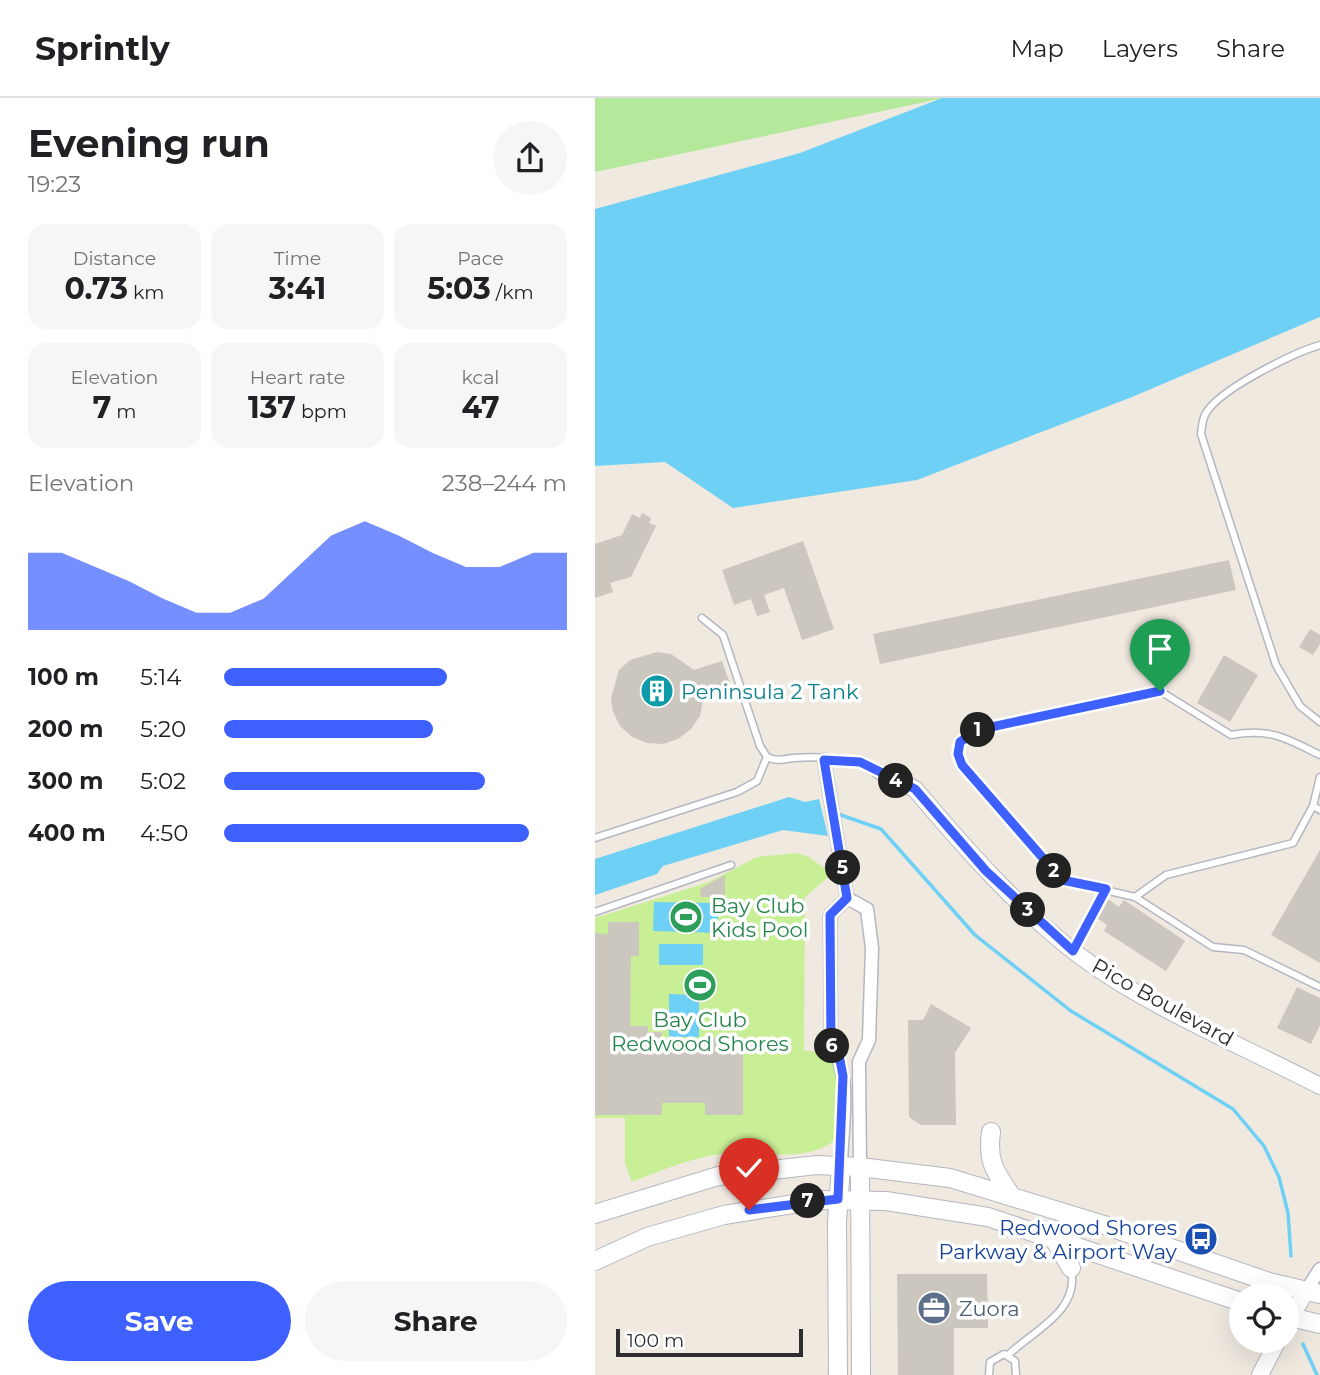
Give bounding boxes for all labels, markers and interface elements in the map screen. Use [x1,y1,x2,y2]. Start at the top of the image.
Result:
text: Sprintly [35,28,170,68]
text: Map [1010,34,1064,63]
text: Layers [1102,34,1178,63]
text: Share [1216,34,1285,63]
text: Evening run [28,120,270,167]
button: share [493,121,567,195]
text: 19:23 [28,170,81,198]
text: Distance [73,247,156,270]
text: Time [274,247,321,270]
text: Pace [457,247,504,270]
text: 0.73 [65,270,128,307]
text: 3:41 [269,270,326,307]
text: 5:03 [427,270,491,307]
text: km [128,281,164,304]
text: /km [491,281,534,304]
text: Elevation [71,366,158,389]
text: Heart rate [250,366,345,389]
text: kcal [462,366,499,389]
text: 7 [93,389,111,426]
text: 137 [248,389,296,426]
text: 47 [461,389,500,426]
text: m [111,400,136,423]
text: bpm [296,400,347,423]
text: Elevation [28,469,134,497]
text: 238–244 m [442,469,567,497]
pin [1130,619,1190,691]
icon: arrive [1141,630,1179,668]
text: 100 m [28,663,99,691]
text: 5:14 [140,663,181,691]
building icon: Peninsula 2 Tank [638,672,676,710]
place label: Peninsula 2 Tank [681,679,859,704]
pin: 1 [961,712,995,748]
text: 200 m [28,715,103,743]
text: 5:20 [140,715,186,743]
text: 1 [974,718,981,741]
pin: 4 [879,764,913,798]
text: 300 m [28,767,104,795]
text: 5:02 [140,767,186,795]
text: 4 [889,769,902,792]
text: 400 m [28,819,106,847]
text: 4:50 [140,819,188,847]
pin: 5 [825,850,861,886]
pin: 2 [1037,854,1071,888]
text: 5 [837,856,848,879]
text: 2 [1048,859,1059,882]
pin: 3 [1011,892,1045,928]
place label: Bay Club Kids Pool [711,893,808,942]
sports icon: Bay Club Kids Pool [667,898,705,936]
text: 3 [1022,898,1033,921]
street label: Pico Boulevard [1088,953,1238,1051]
sports icon: Bay Club Redwood Shores [681,966,719,1004]
place label: Bay Club Redwood Shores [611,1007,789,1056]
pin: 6 [814,1028,849,1063]
text: 6 [825,1034,838,1057]
pin [719,1138,779,1210]
icon: check [730,1149,768,1187]
pin: 7 [791,1184,825,1218]
text: 7 [802,1189,813,1212]
place label: Redwood Shores Parkway & Airport Way [938,1215,1178,1264]
bus stop icon: Redwood Shores Parkway & Airport Way [1182,1220,1220,1258]
button: Save [28,1281,291,1361]
button: Share [305,1281,567,1361]
map controls [1229,1283,1299,1353]
button: locate [1229,1283,1299,1353]
office icon: Zuora [915,1289,953,1327]
place label: Zuora [959,1296,1020,1321]
scale bar [616,1326,803,1358]
text: 100 m [627,1329,684,1352]

